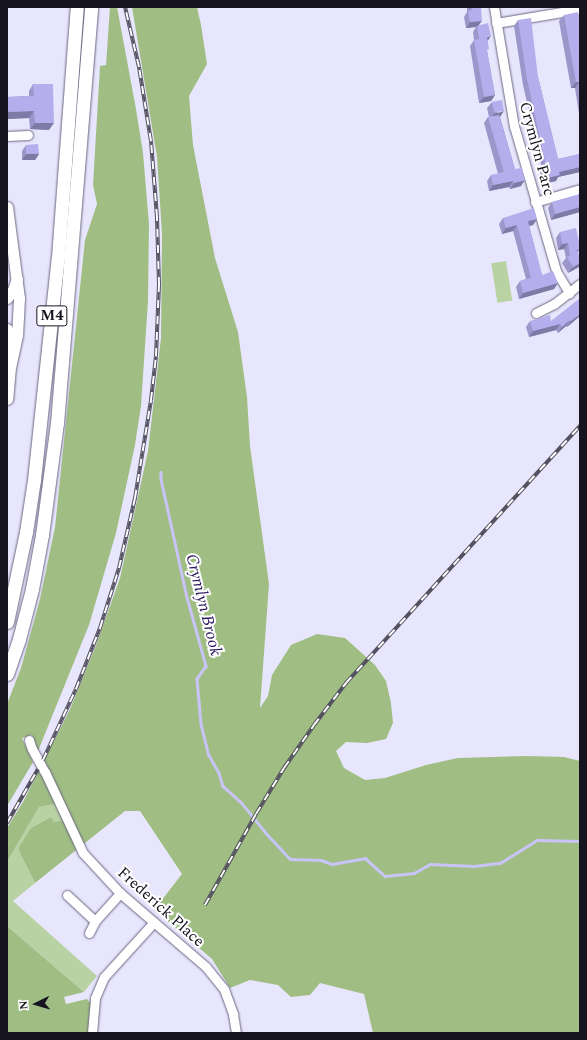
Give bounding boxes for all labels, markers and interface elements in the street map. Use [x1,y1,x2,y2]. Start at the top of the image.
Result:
street label: Crymlyn Parc [515,100,559,198]
road number: M4 [36,303,68,329]
water label: Crymlyn Brook [180,552,226,658]
street label: Frederick Place [114,863,208,951]
north arrow [16,984,56,1024]
text: N [15,1000,32,1010]

